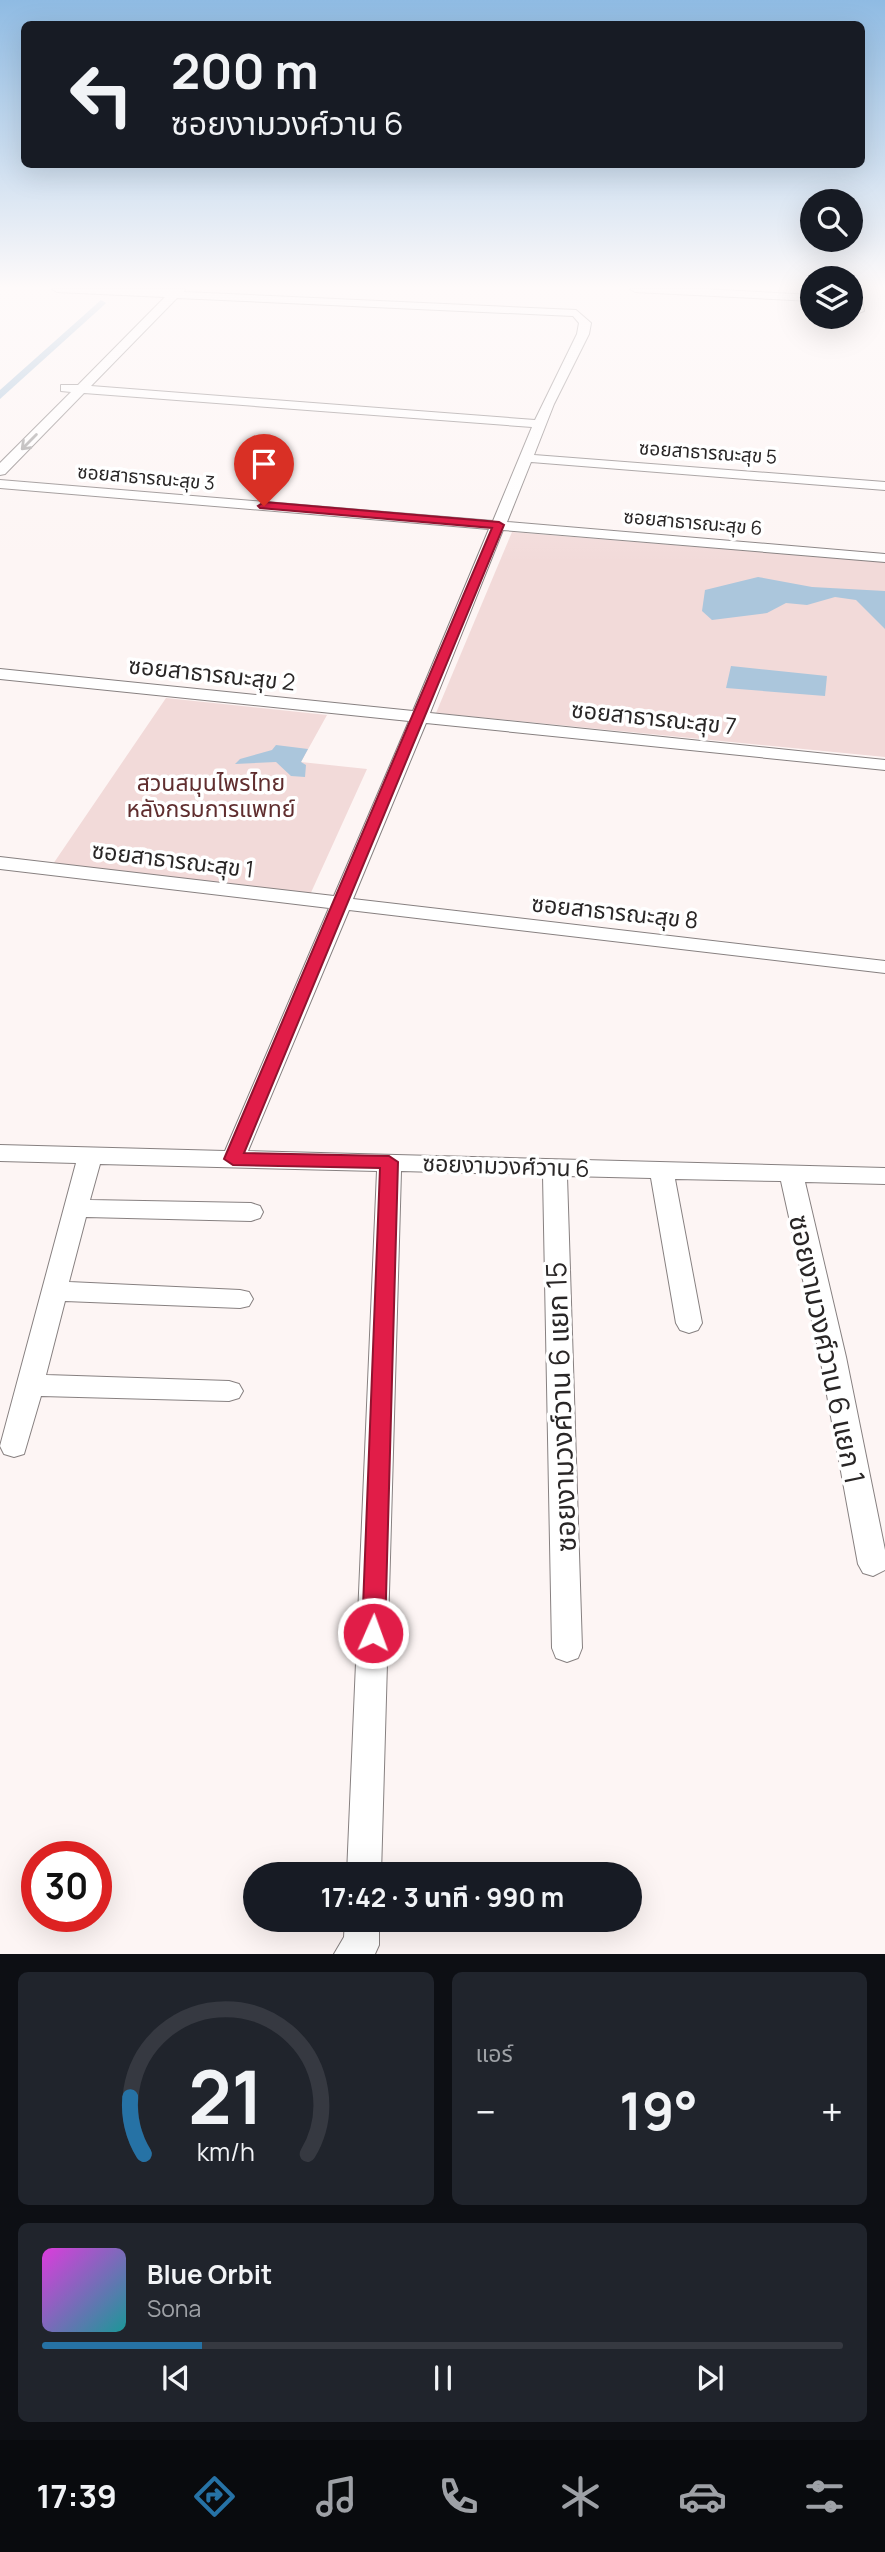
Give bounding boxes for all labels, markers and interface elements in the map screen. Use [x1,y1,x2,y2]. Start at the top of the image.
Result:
text: 200 m [171,37,319,104]
icon: left [56,49,147,140]
text: ซอยงามวงศ์วาน 6 [171,101,404,145]
map controls [800,189,863,329]
button: search [800,189,863,252]
button: layers [800,266,863,329]
one-way arrow [20,434,37,451]
pin [234,434,294,506]
street label: ซอยสาธารณะสุข 5 [638,434,778,470]
icon: arrive [245,445,283,483]
street label: ซอยสาธารณะสุข 3 [76,458,216,496]
street label: ซอยสาธารณะสุข 6 [623,503,763,541]
street label: ซอยสาธารณะสุข 2 [127,648,297,698]
street label: ซอยสาธารณะสุข 7 [570,692,738,742]
park label: สวนสมุนไพรไทย หลังกรมการแพทย์ [127,766,296,824]
street label: ซอยสาธารณะสุข 1 [90,833,256,885]
street label: ซอยสาธารณะสุข 8 [530,886,700,936]
street label: ซอยงามวงศ์วาน 6 [422,1146,590,1184]
street label: ซอยงามวงศ์วาน 6 แยก 1 [781,1211,875,1487]
street label: ซอยงามวงศ์วาน 6 แยก 15 [536,1261,584,1553]
position arrow [336,1596,410,1670]
speed limit sign: 30 [21,1841,112,1932]
text: 17:42 · 3 นาที · 990 m [321,1879,564,1915]
text: แอร์ [476,2037,513,2069]
text: 21 [188,2047,263,2147]
text: 19° [619,2075,698,2146]
text: − [476,2085,496,2137]
text: + [821,2085,843,2137]
text: km/h [197,2134,255,2169]
text: Blue Orbit [147,2256,272,2292]
text: Sona [147,2292,201,2324]
icon: previous [157,2359,195,2397]
icon: pause [424,2359,462,2397]
icon: next [691,2359,729,2397]
icon: directions [190,2472,239,2521]
icon: music [312,2472,361,2521]
icon: phone [434,2472,483,2521]
icon: climate [556,2472,605,2521]
icon: car [678,2472,727,2521]
icon: filters [800,2472,849,2521]
text: 17:39 [36,2474,117,2518]

